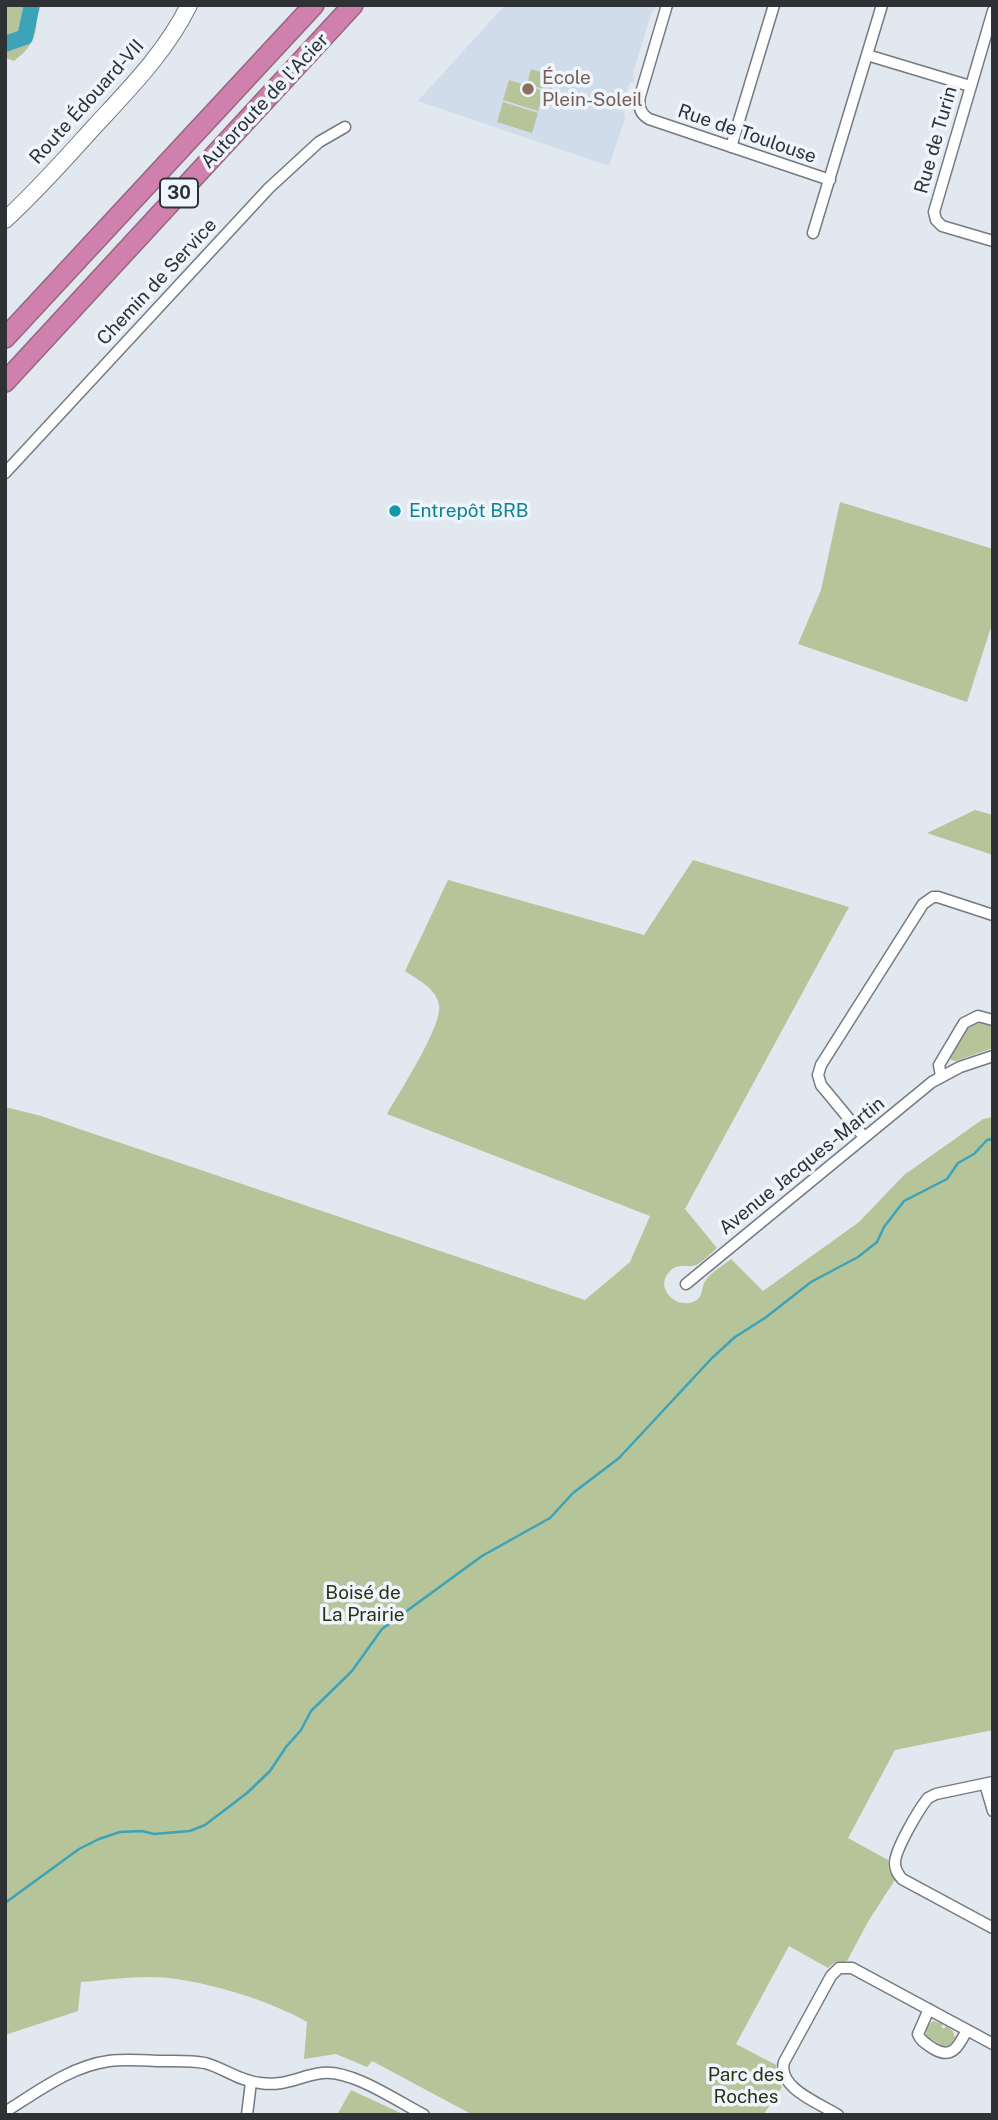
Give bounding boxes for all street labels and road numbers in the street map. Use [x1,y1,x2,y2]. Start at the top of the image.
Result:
street label: Autoroute de l'Acier [196,29,334,173]
street label: Route Édouard-VII [25,35,149,169]
street label: Rue de Turin [910,84,962,196]
street label: Rue de Toulouse [675,100,819,168]
road number: 30 [160,178,198,208]
street label: Chemin de Service [92,214,222,350]
street label: Avenue Jacques-Martin [715,1092,889,1240]

